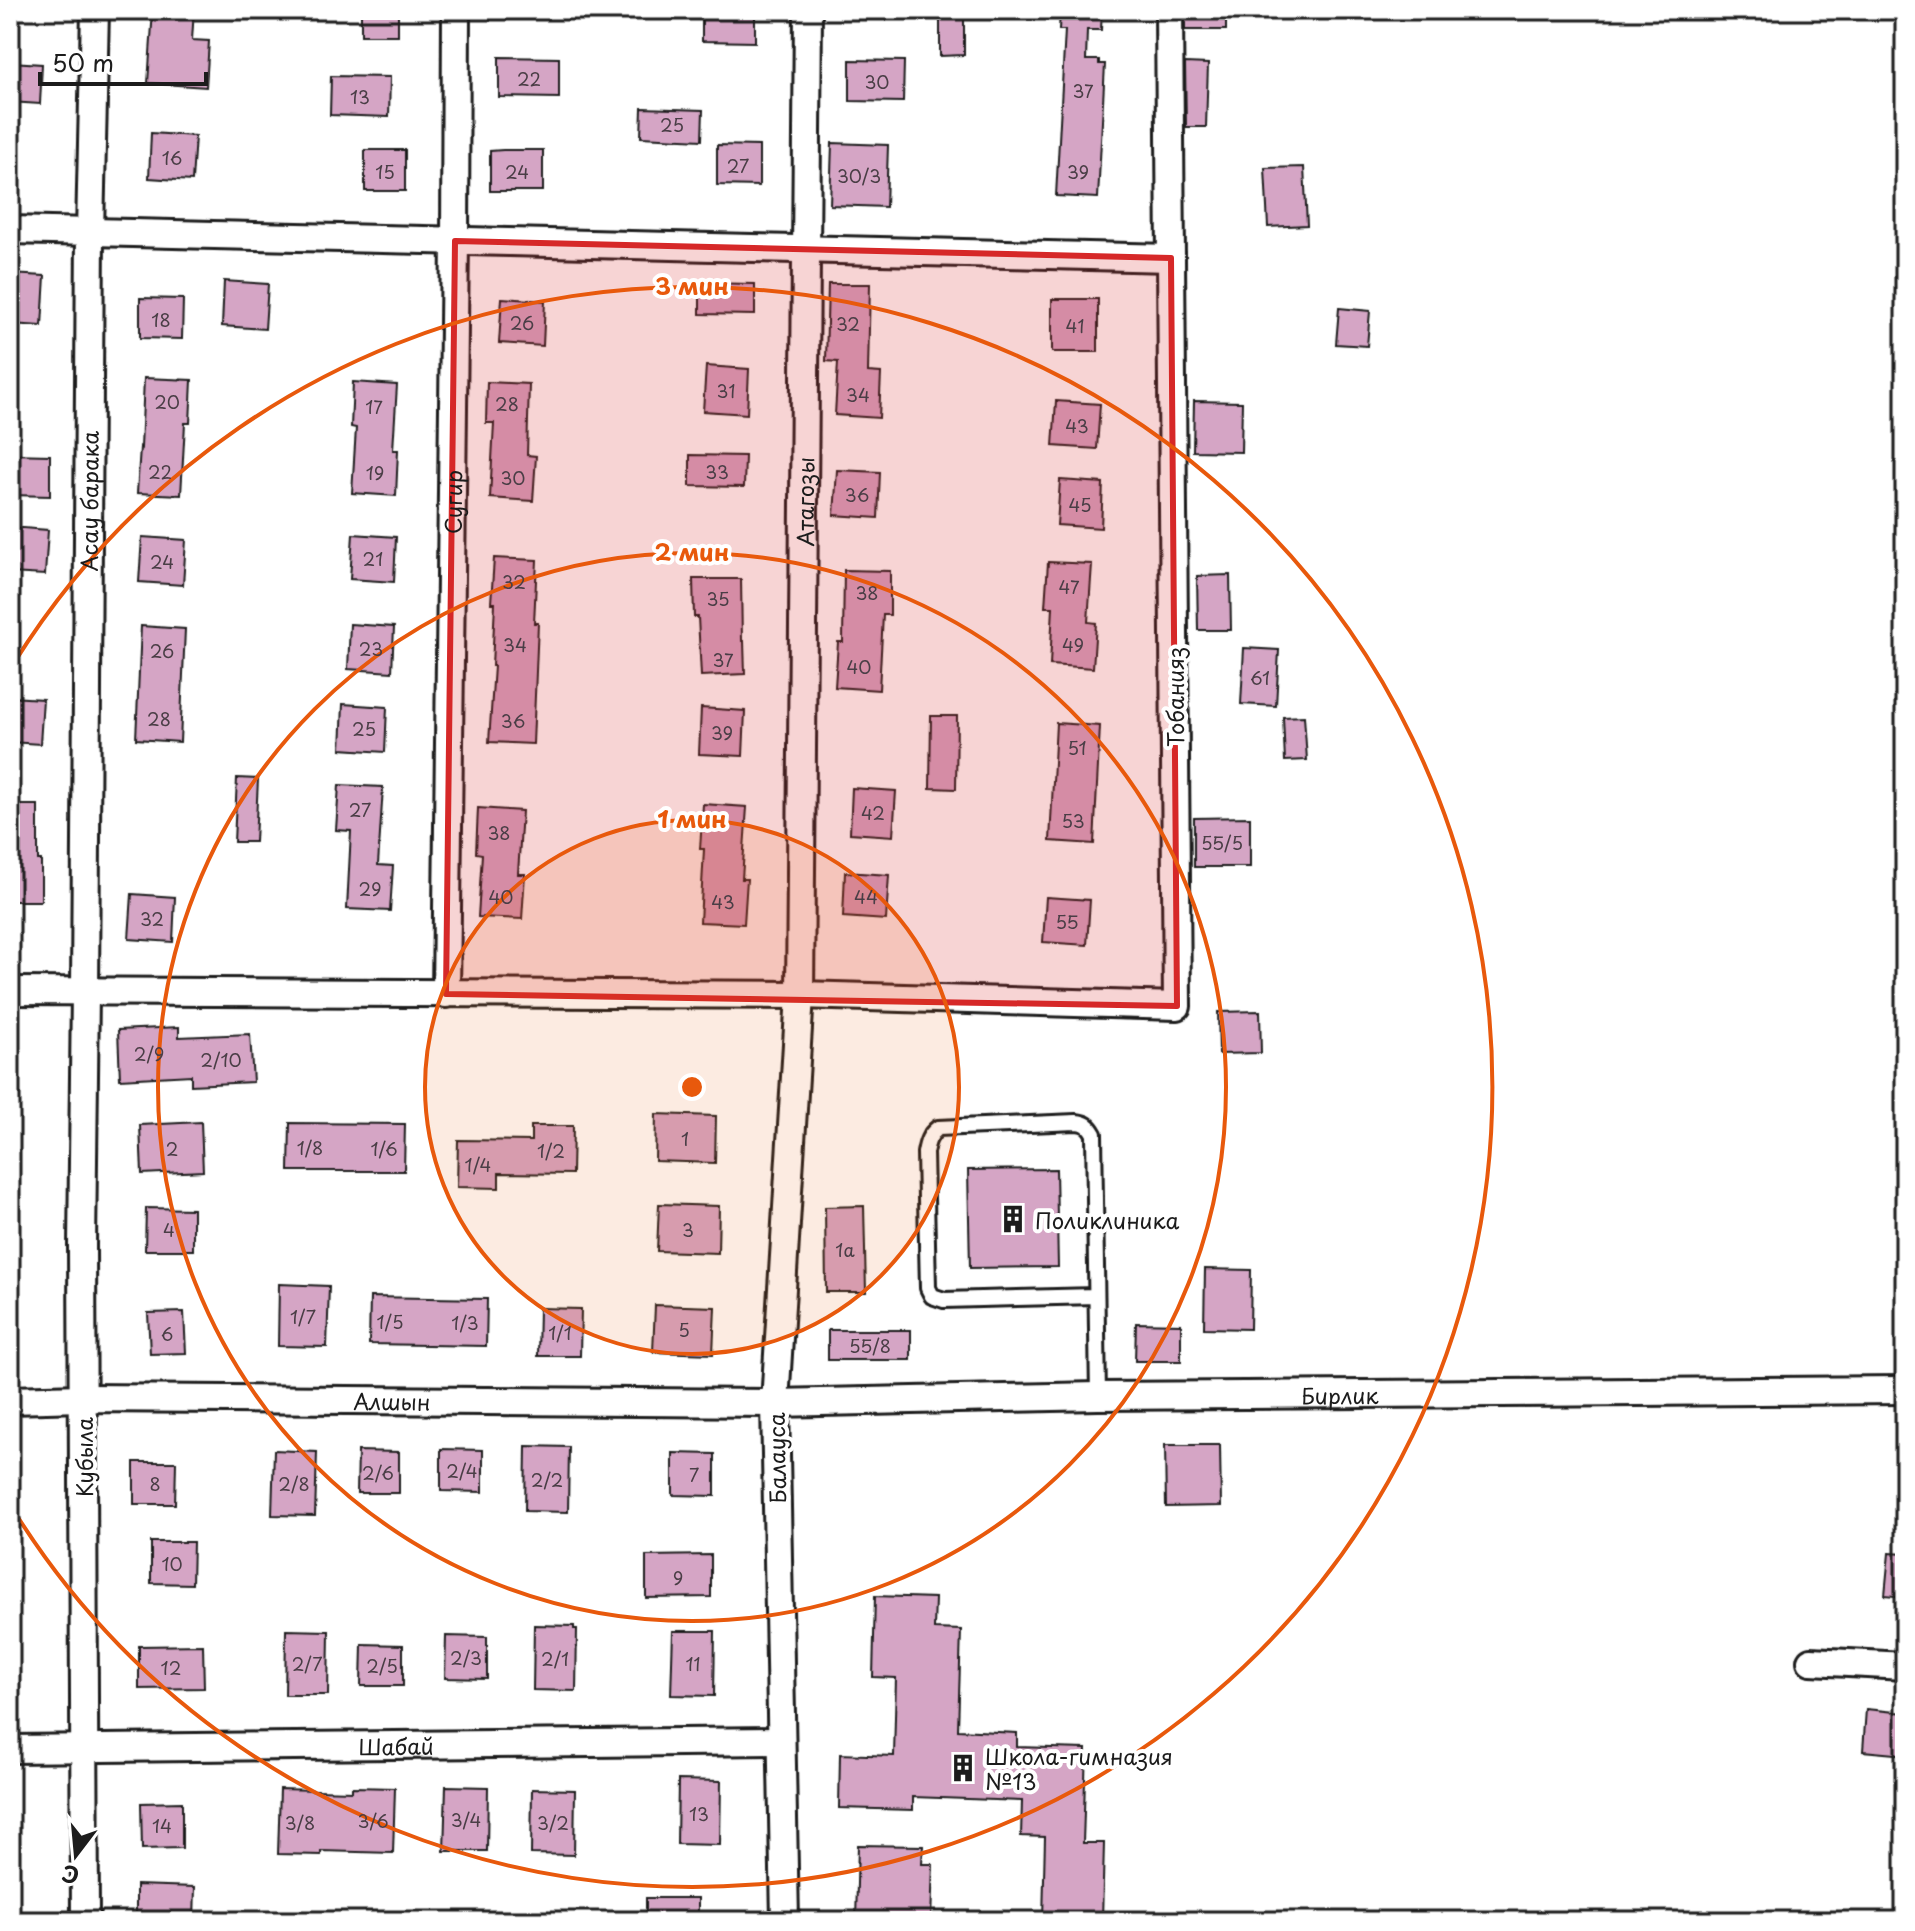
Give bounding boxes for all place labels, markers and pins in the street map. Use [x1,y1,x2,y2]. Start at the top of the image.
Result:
centre of rings [678,1073,706,1101]
place label: Поликлиника [1035,1203,1179,1236]
building icon: Поликлиника [998,1204,1028,1234]
place label: Школа-гимназия №13 [985,1739,1173,1797]
building icon: Школа-гимназия №13 [948,1753,978,1783]

